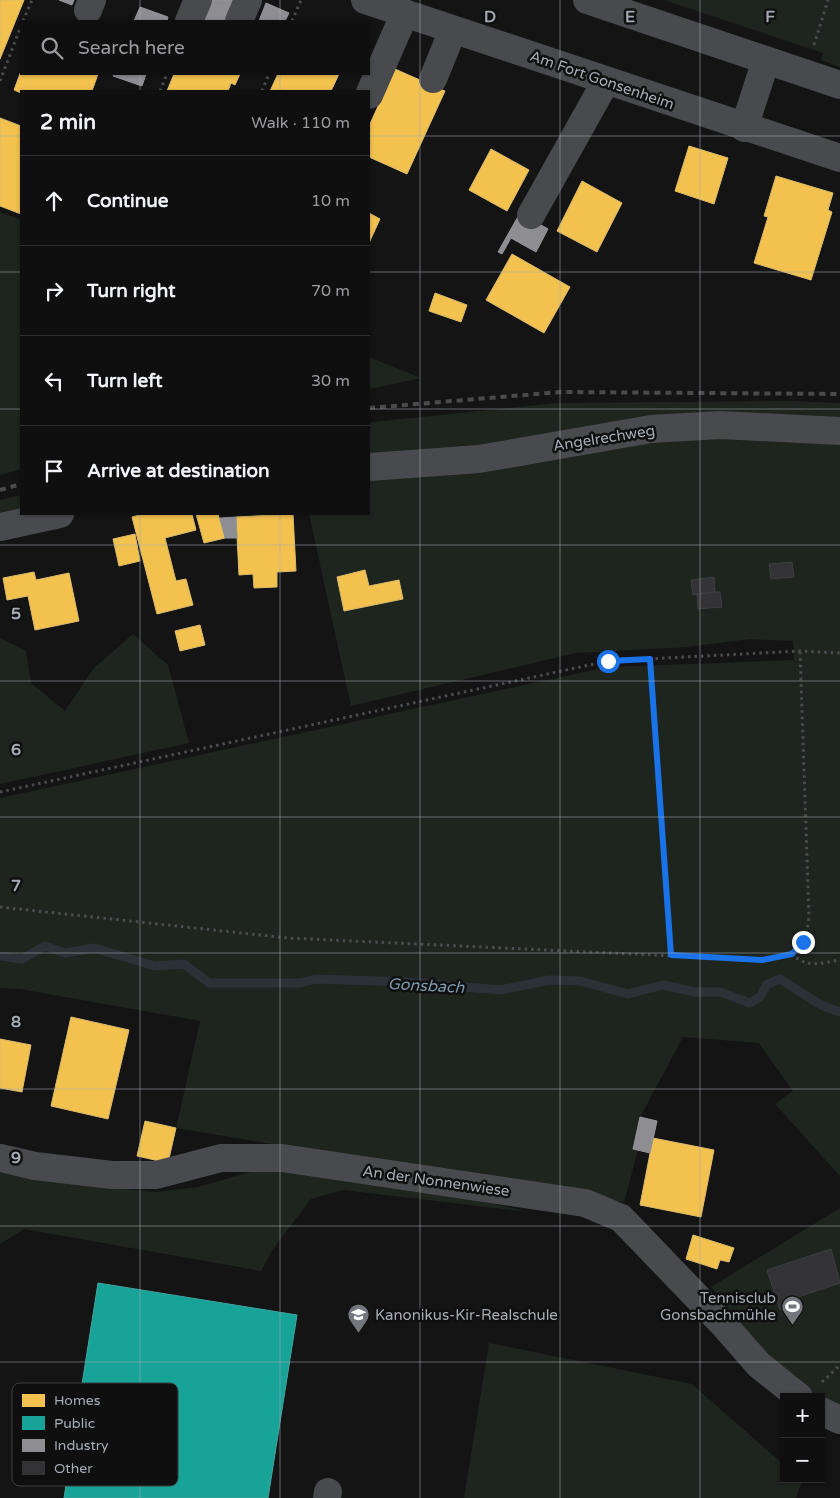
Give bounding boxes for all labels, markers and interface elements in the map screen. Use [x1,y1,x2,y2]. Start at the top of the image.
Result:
text: D [484,7,496,27]
text: E [625,7,635,27]
text: F [765,7,775,27]
search box [20,20,370,75]
icon: search [38,34,66,62]
text: Search here [78,37,185,59]
street label: Am Fort Gonsenheim [528,47,676,113]
text: 2 min [40,110,96,135]
text: Walk · 110 m [251,113,350,133]
icon: ahead [40,187,68,215]
text: Continue [87,190,169,212]
text: 10 m [311,191,350,211]
icon: right [40,277,68,305]
text: Turn right [87,280,175,302]
text: 70 m [311,281,350,301]
icon: left [40,367,68,395]
text: Turn left [87,370,163,392]
text: 30 m [311,371,350,391]
street label: Angelrechweg [552,421,656,455]
icon: arrive [40,457,68,485]
text: Arrive at destination [87,460,270,482]
text: 5 [11,604,21,624]
route start [597,650,620,673]
text: 6 [11,740,21,760]
text: 7 [11,876,21,896]
route end [792,931,815,954]
water label: Gonsbach [387,974,466,998]
text: 8 [11,1012,21,1032]
text: 9 [11,1148,21,1168]
street label: An der Nonnenwiese [361,1162,511,1200]
place label: Tennisclub Gonsbachmühle [660,1289,776,1324]
sports icon: Tennisclub Gonsbachmühle [780,1295,804,1326]
school or university icon: Kanonikus-Kir-Realschule [347,1303,371,1334]
place label: Kanonikus-Kir-Realschule [375,1306,558,1324]
legend [12,1383,178,1486]
text: Homes [54,1392,101,1409]
map controls [780,1393,825,1483]
button: + [780,1393,825,1438]
text: Public [54,1415,95,1432]
text: Industry [54,1437,109,1454]
button: − [780,1438,825,1483]
text: Other [54,1460,93,1477]

